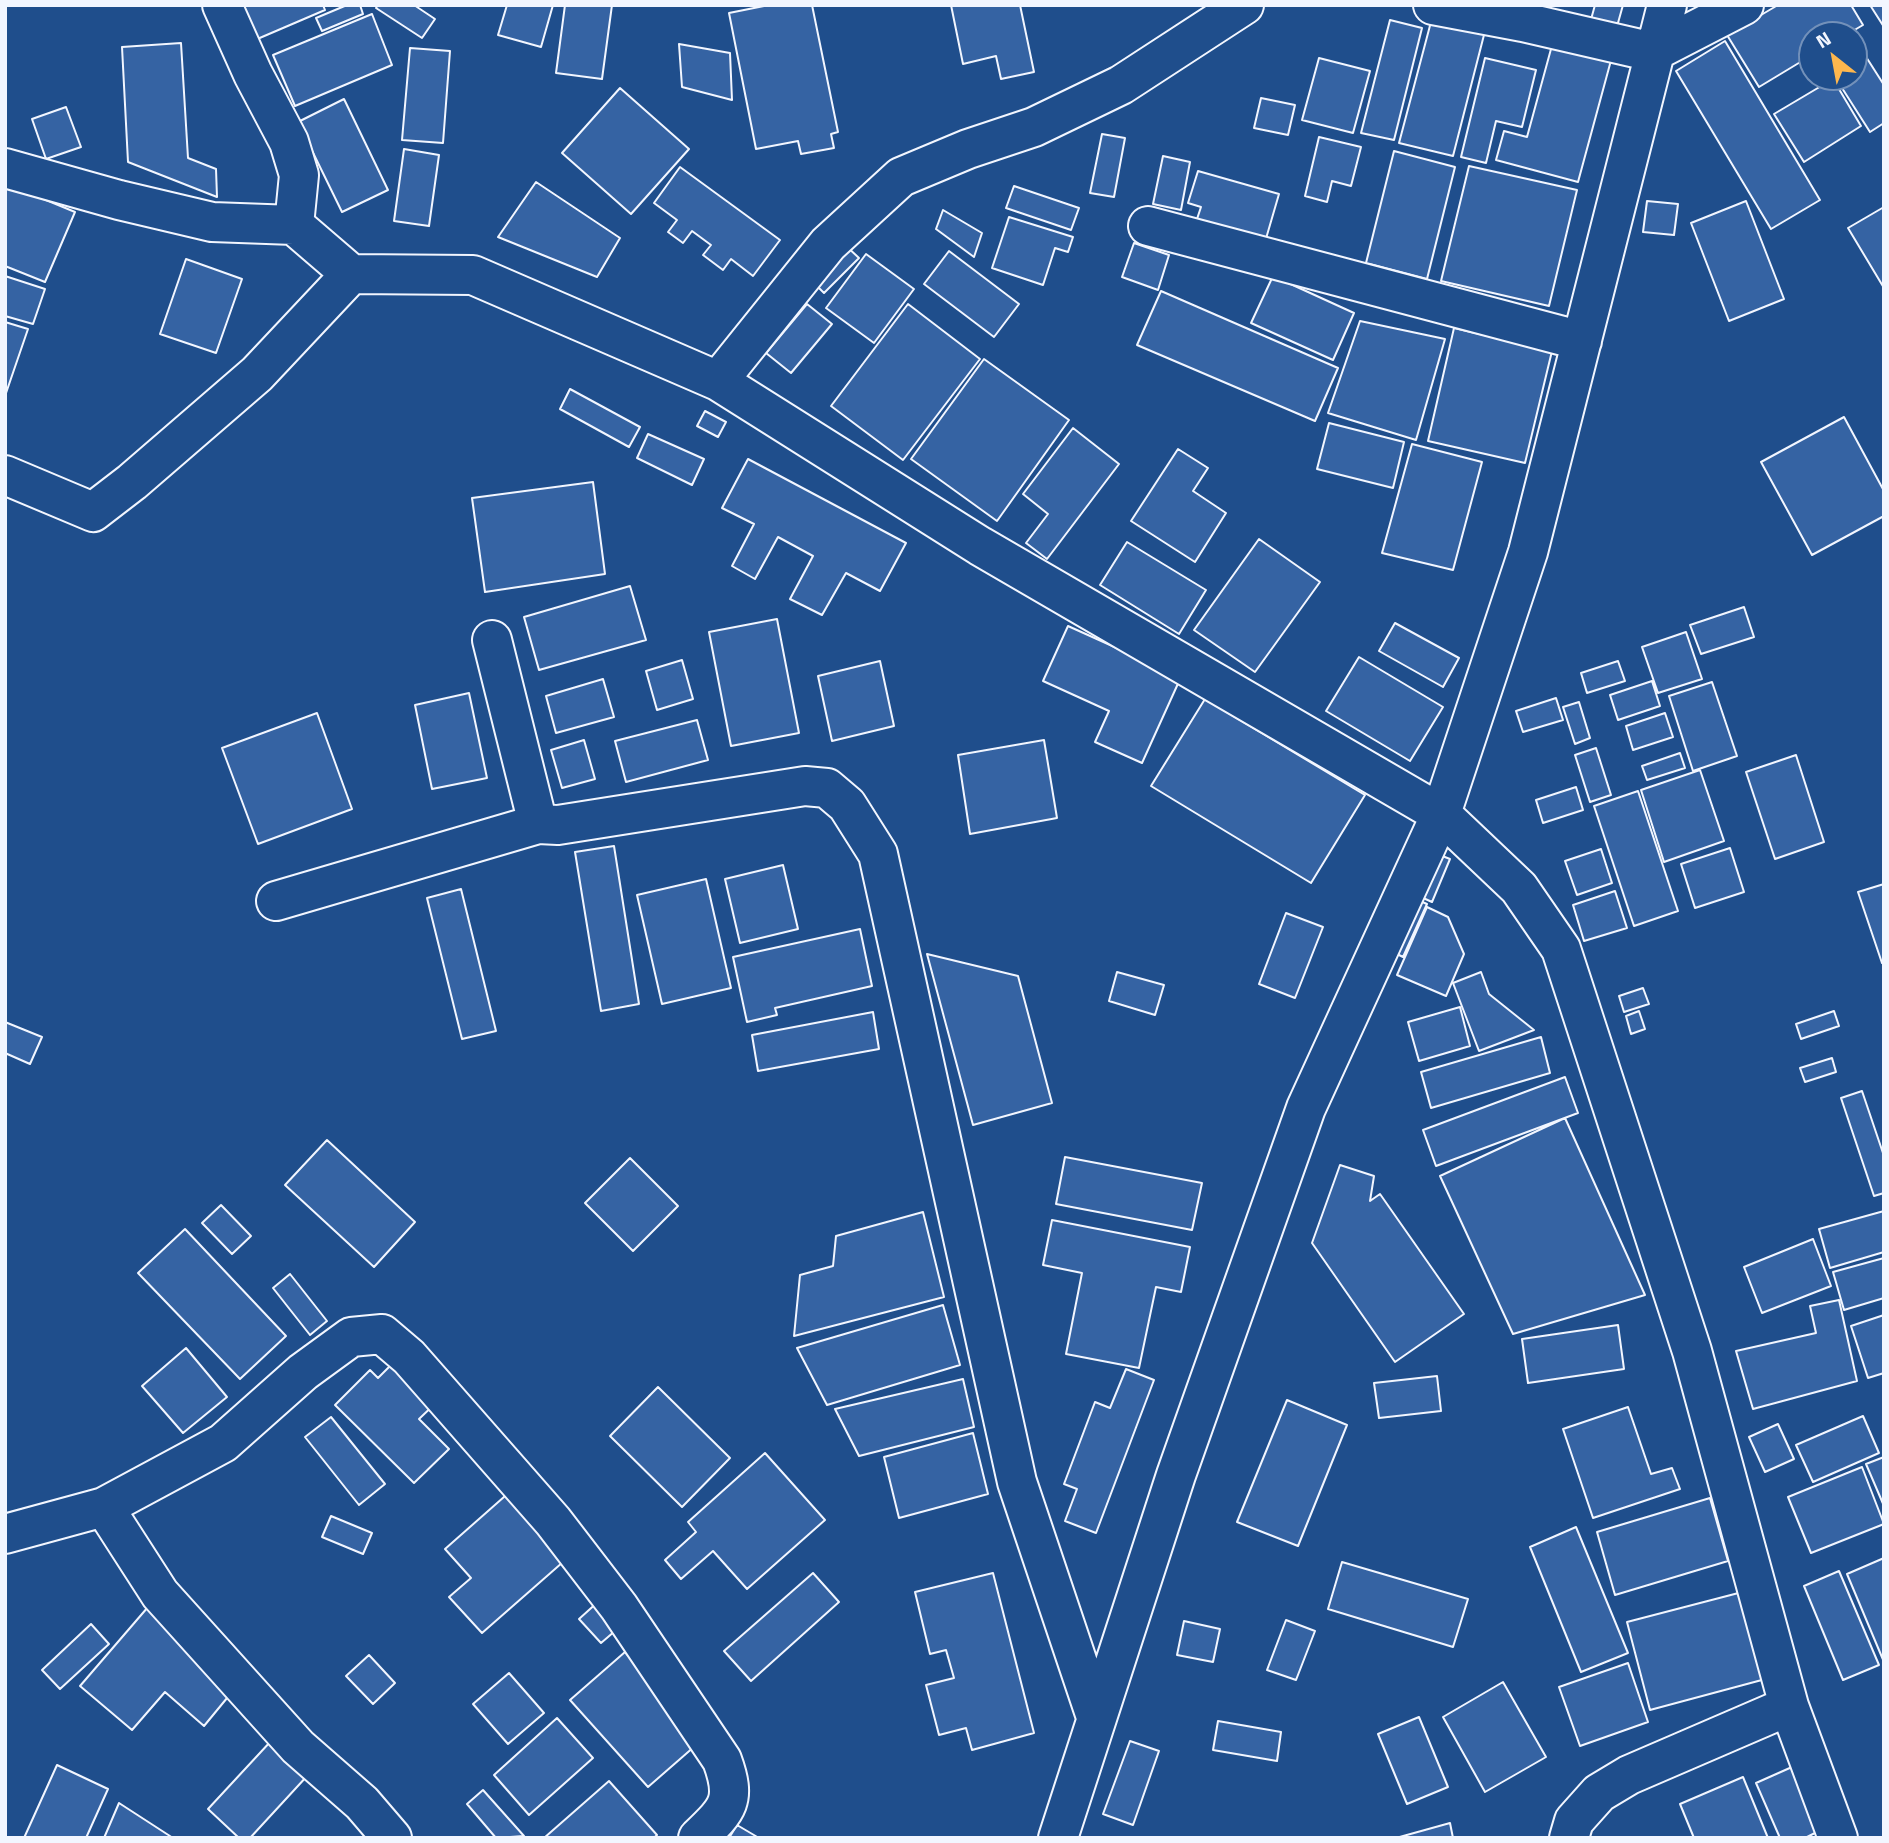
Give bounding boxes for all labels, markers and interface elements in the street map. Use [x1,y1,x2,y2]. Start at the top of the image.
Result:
north arrow [1798,21,1868,91]
text: N [1810,23,1836,55]

